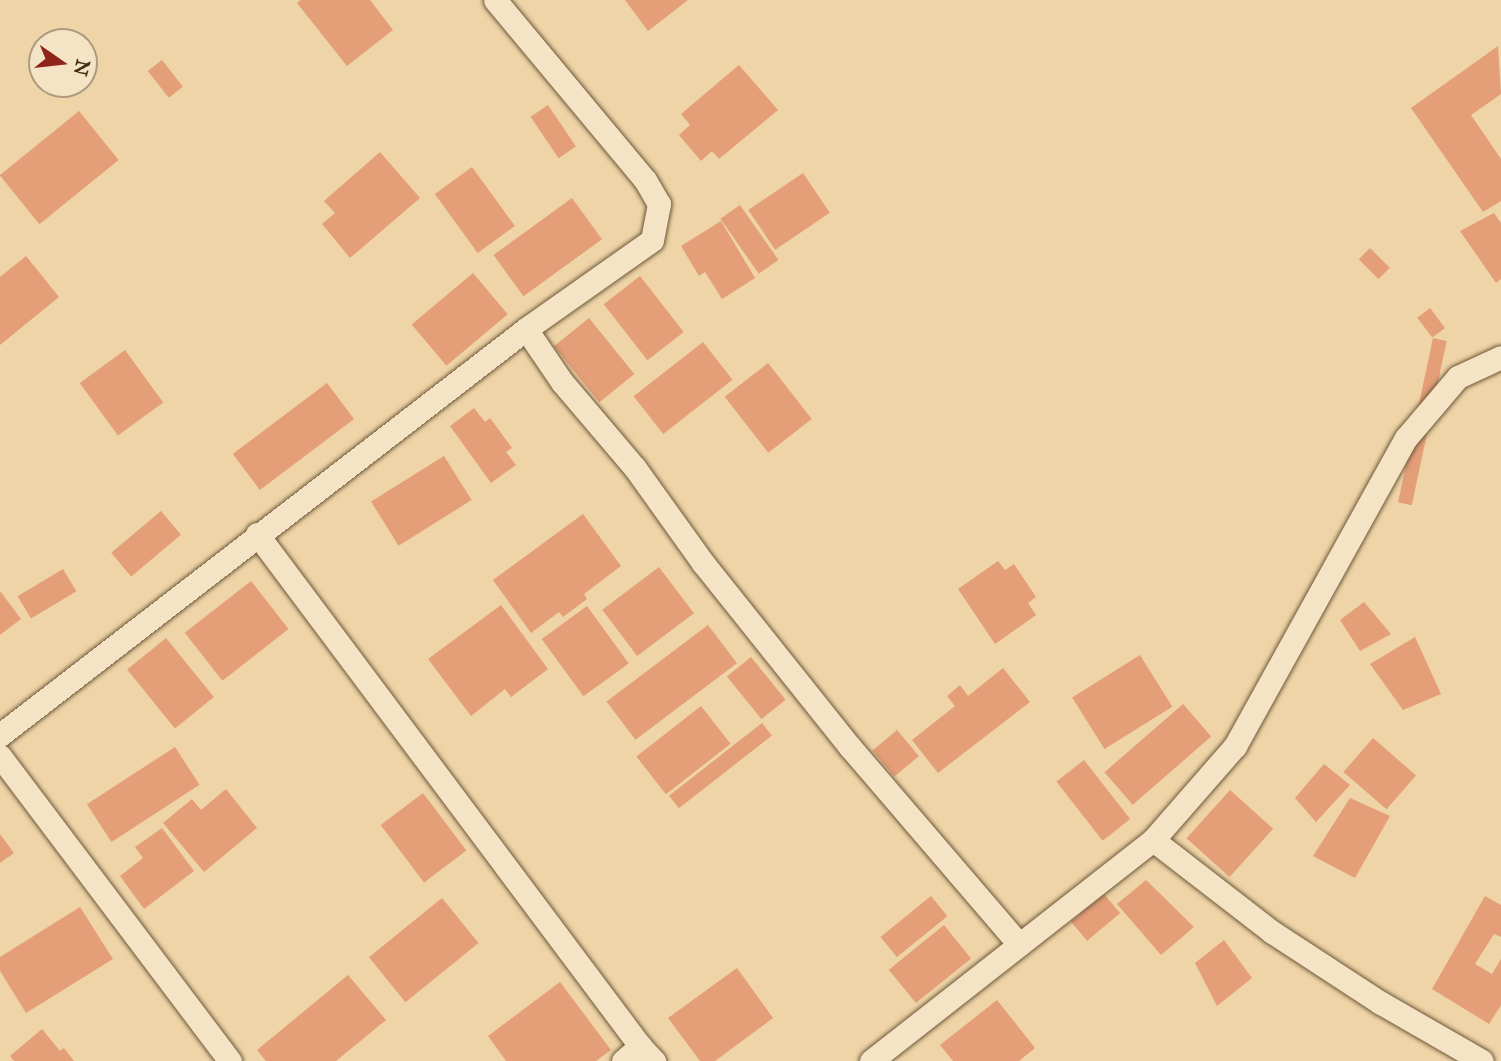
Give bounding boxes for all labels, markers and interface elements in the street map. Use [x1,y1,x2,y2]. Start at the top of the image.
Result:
north arrow [28,28,98,98]
text: N [69,57,95,78]

